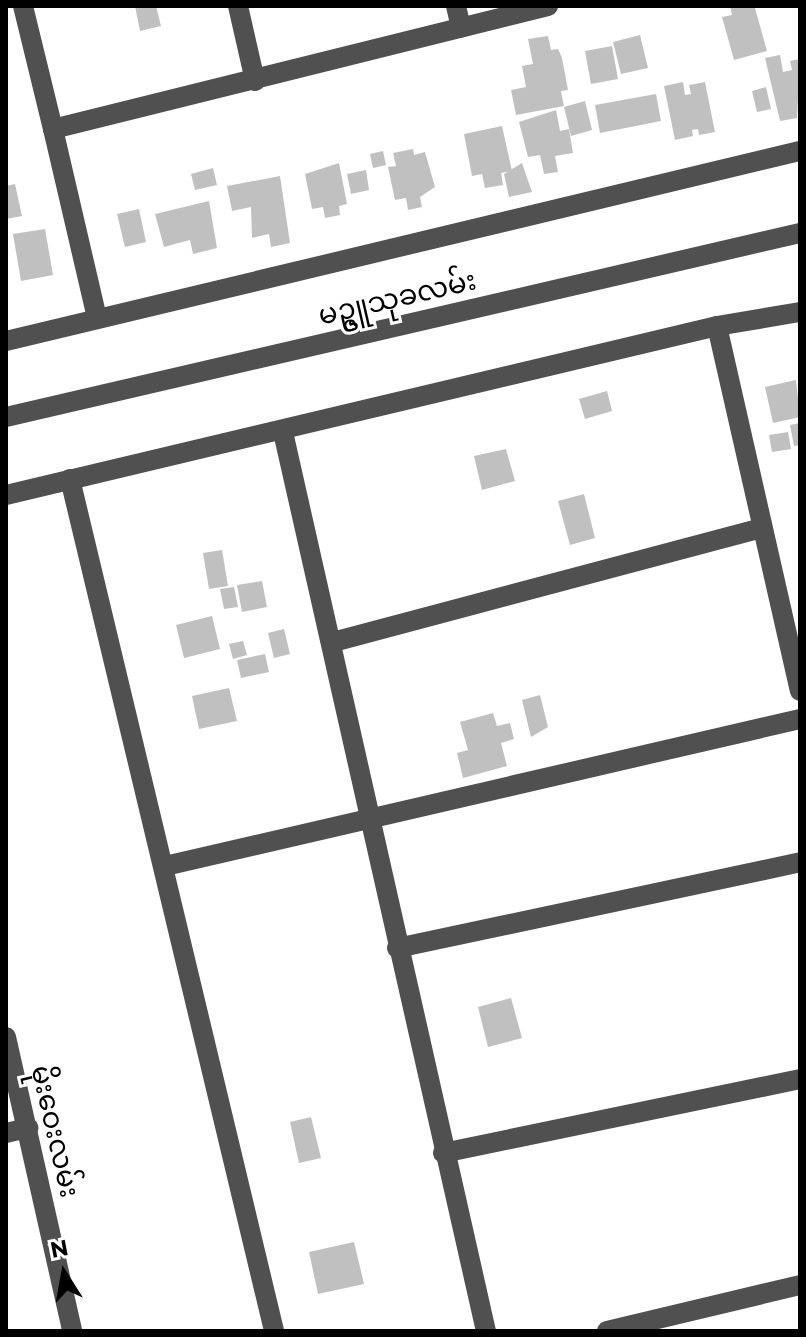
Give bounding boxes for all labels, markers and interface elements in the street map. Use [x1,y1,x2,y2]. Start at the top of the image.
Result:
street label: မဥ္ဇူသုခလမ်း [315,263,479,331]
street label: မိုးဝေးလမ်း [24,1062,88,1200]
north arrow [24,1233,104,1313]
text: N [48,1234,71,1264]

